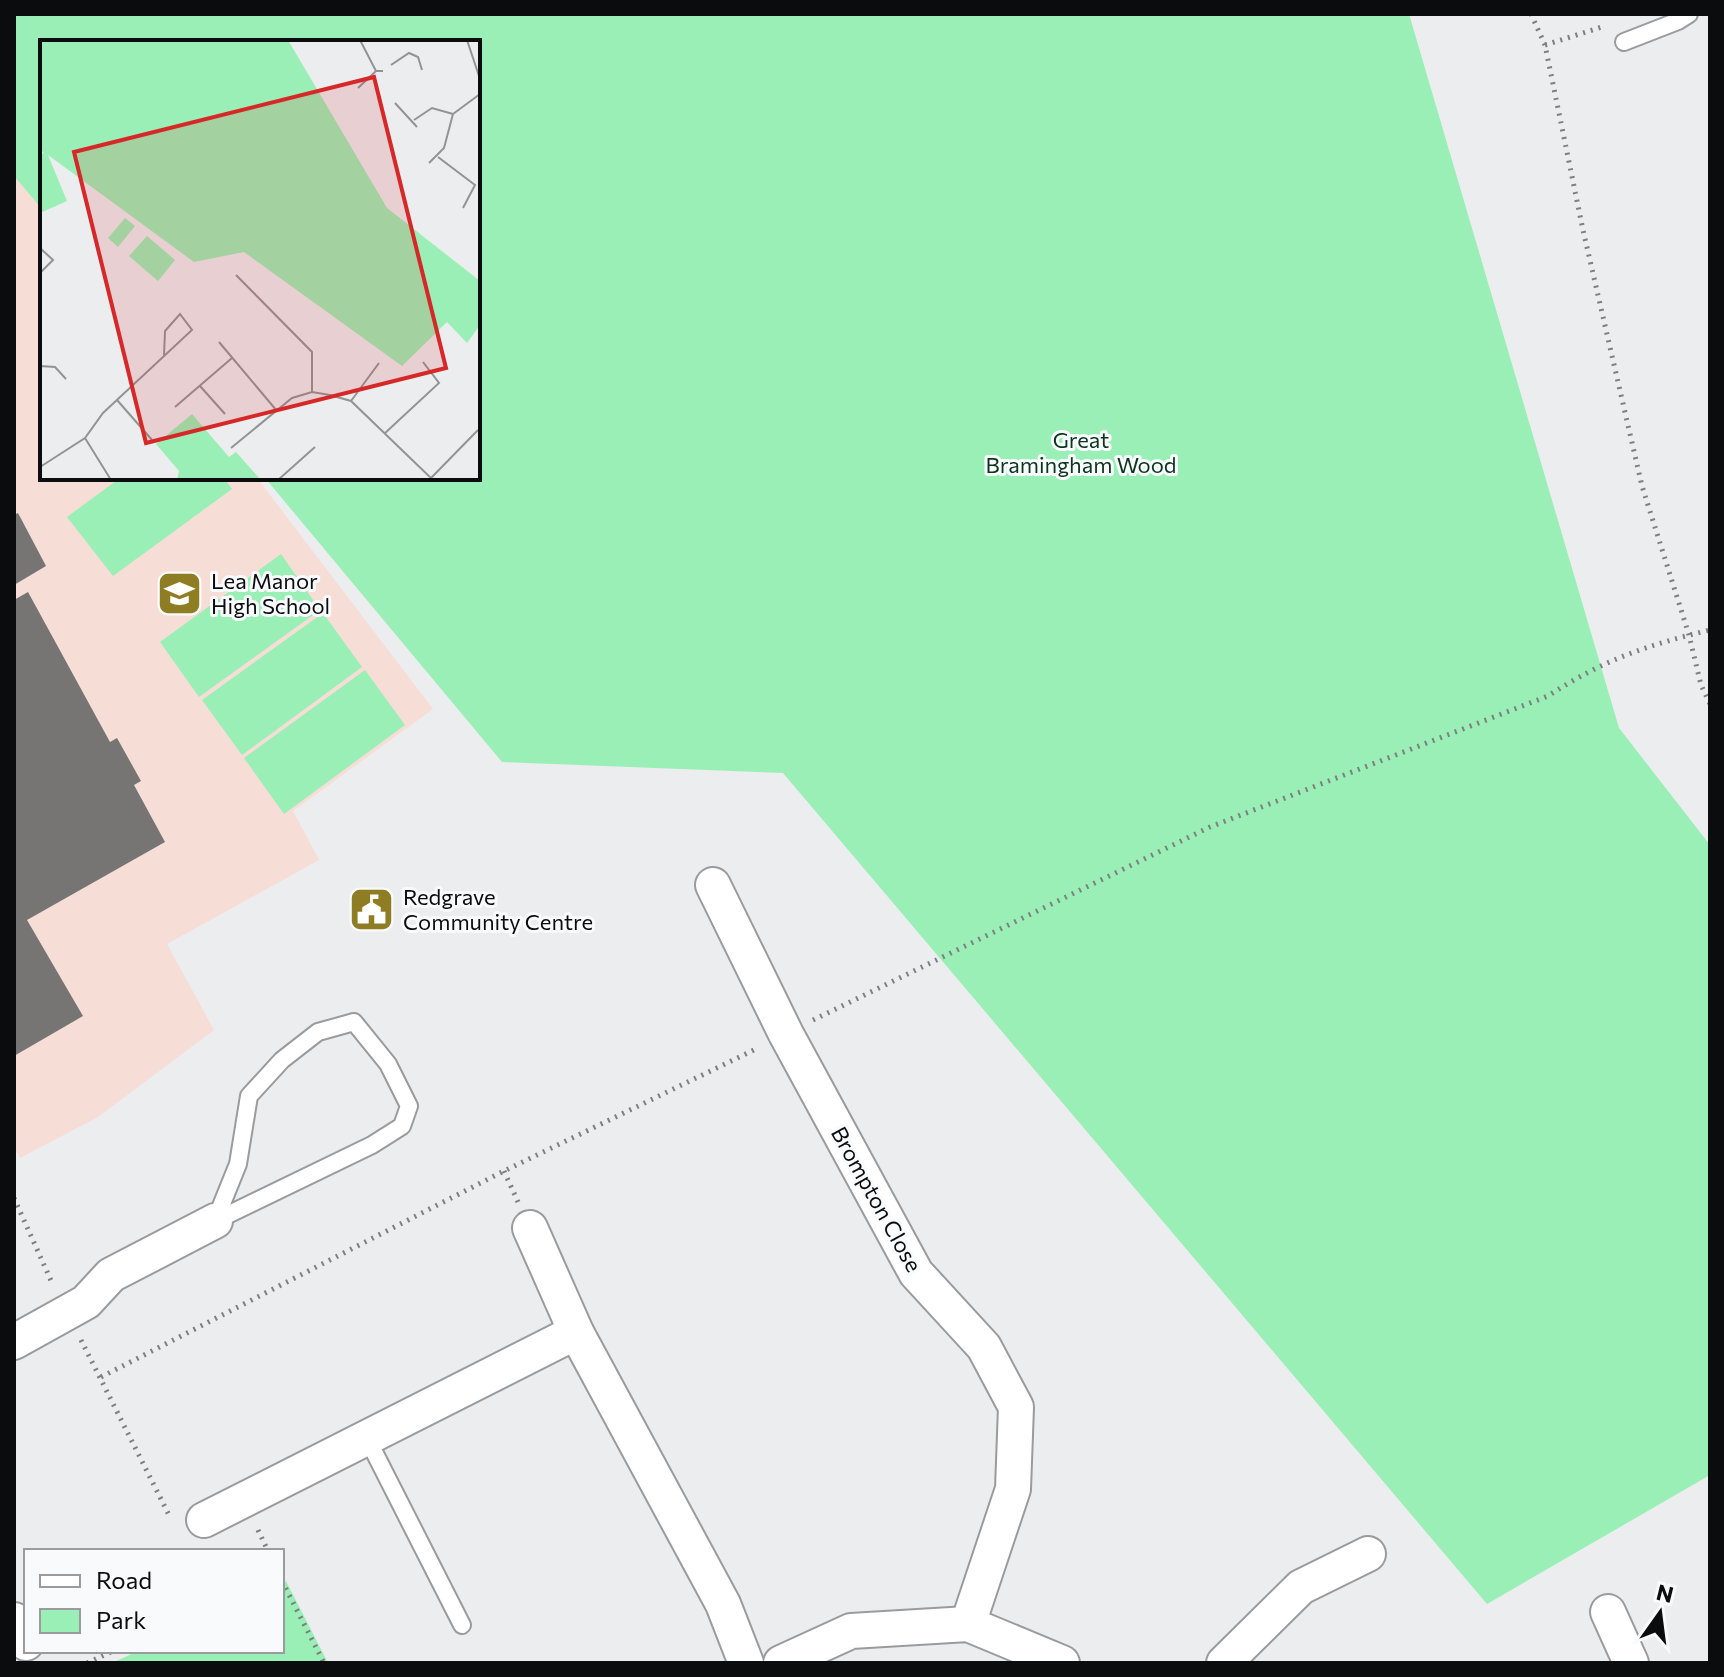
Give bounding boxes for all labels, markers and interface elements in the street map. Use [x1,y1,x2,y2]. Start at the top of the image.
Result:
inset map [40,40,480,480]
park label: Great Bramingham Wood [985,426,1177,478]
place label: Lea Manor High School [211,567,330,619]
school or university icon: Lea Manor High School [156,569,204,617]
place label: Redgrave Community Centre [403,883,593,935]
public building icon: Redgrave Community Centre [348,885,396,933]
street label: Brompton Close [826,1122,928,1276]
legend [24,1549,284,1653]
text: Road [96,1565,152,1594]
north arrow [1620,1573,1700,1653]
text: N [1654,1578,1676,1608]
text: Park [96,1605,146,1634]

